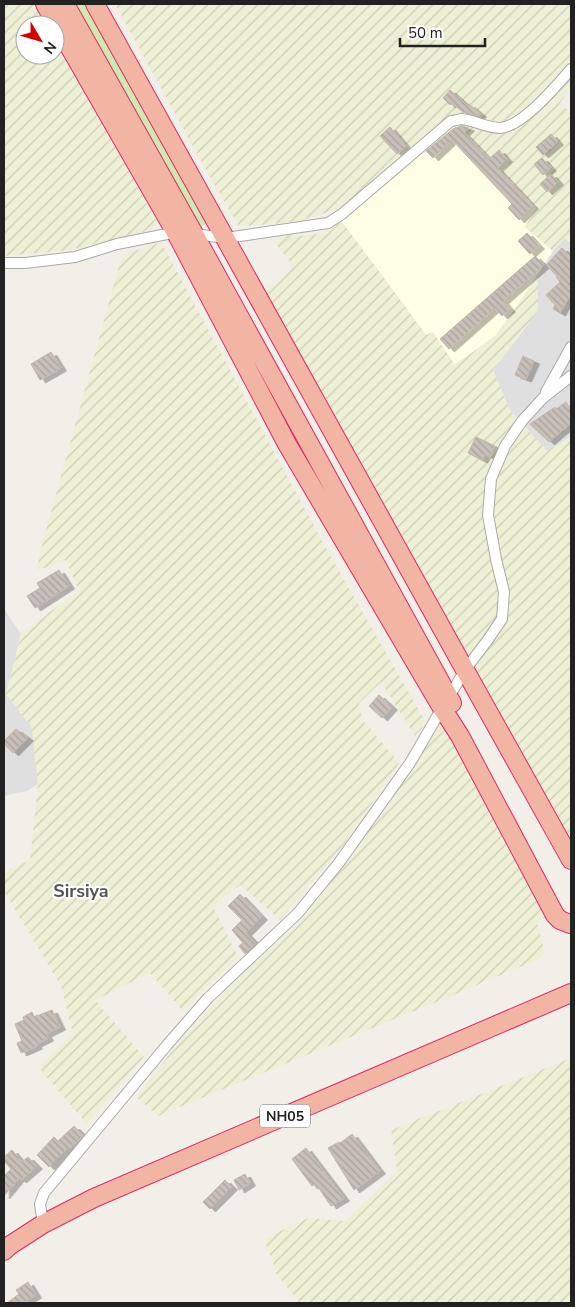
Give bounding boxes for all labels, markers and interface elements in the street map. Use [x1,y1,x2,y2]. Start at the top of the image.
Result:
north arrow [15,15,65,65]
scale bar [400,15,485,47]
text: 50 m [408,23,443,43]
text: N [39,38,61,58]
district label: Sirsiya [53,879,109,903]
road number: NH05 [260,1104,310,1128]

